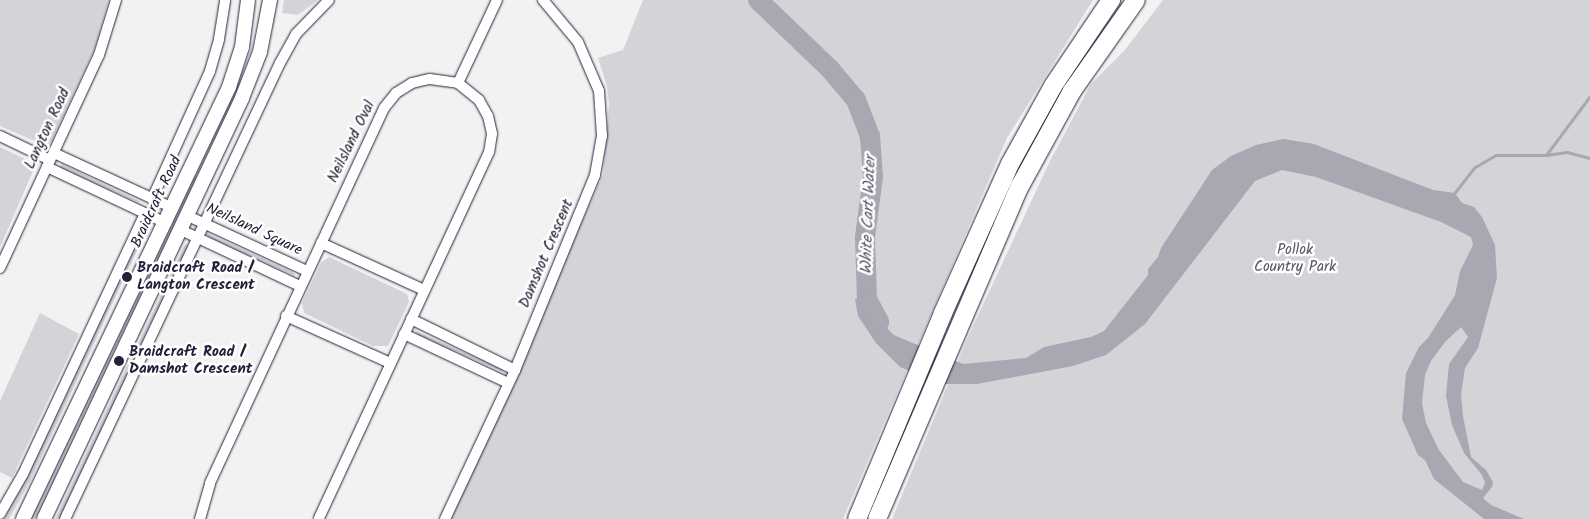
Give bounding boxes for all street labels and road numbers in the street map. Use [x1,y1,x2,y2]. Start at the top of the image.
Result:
street label: Langton Road [21,86,75,172]
street label: Neilsland Oval [324,98,380,186]
street label: Braidcraft Road [128,153,186,251]
street label: Damshot Crescent [516,197,578,311]
street label: Neilsland Square [203,200,305,260]

